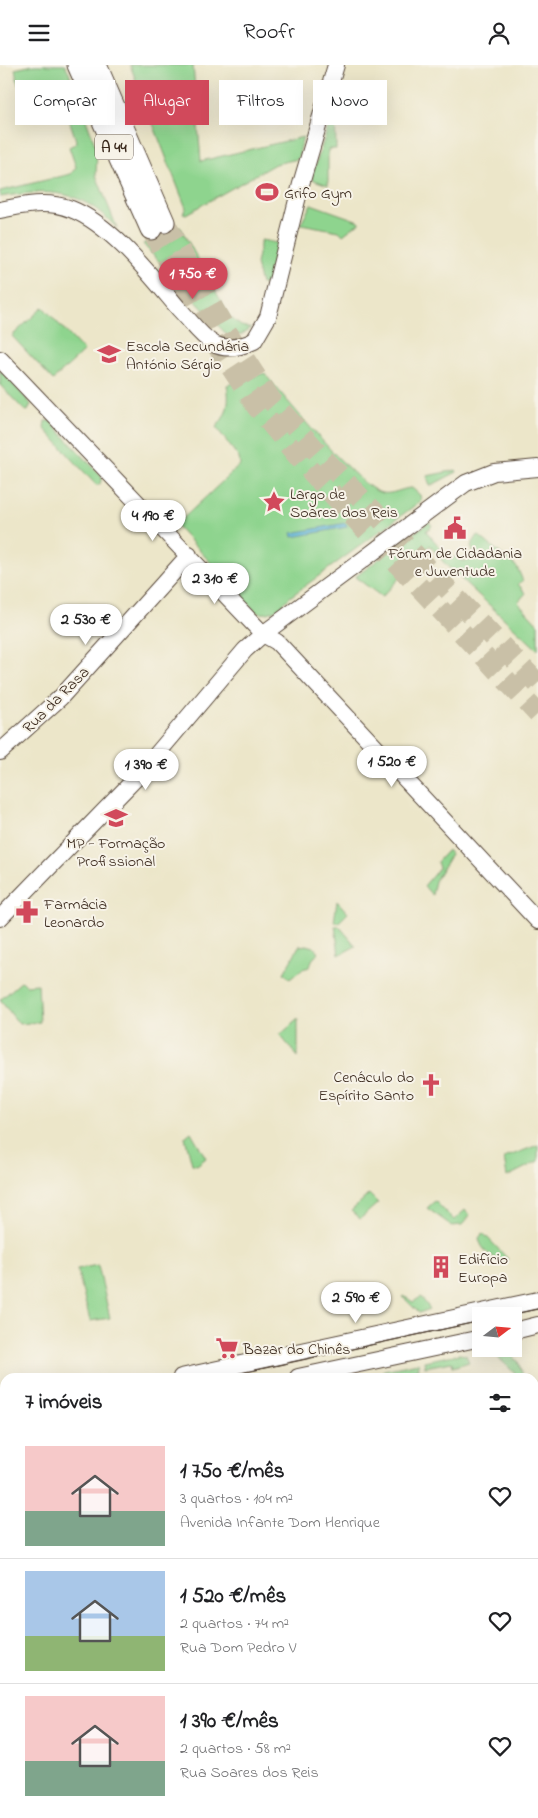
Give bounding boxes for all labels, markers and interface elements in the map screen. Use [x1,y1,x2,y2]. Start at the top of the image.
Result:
text: Roofr [243,17,295,49]
icon: menu [25,19,53,47]
icon: person [485,19,513,47]
chip: Comprar [15,80,115,125]
chip: Alugar [125,80,209,125]
chip: Filtros [219,80,303,125]
chip: Novo [313,80,387,125]
road number: A 44 [95,135,133,159]
sports icon: Grifo Gym [254,179,280,205]
place label: Grifo Gym [284,182,352,206]
pin: 1 750 € [147,257,239,300]
text: 1 750 € [170,262,216,286]
place label: Escola Secundária António Sérgio [126,335,249,377]
school or university icon: Escola Secundária António Sérgio [96,341,122,367]
place label: Largo de Soares dos Reis [290,483,398,525]
place icon: Largo de Soares dos Reis [261,489,287,515]
pin: 4 190 € [107,499,199,542]
text: 4 190 € [132,504,174,528]
public building icon: Fórum de Cidadania e Juventude [442,515,468,541]
place label: Fórum de Cidadania e Juventude [387,542,522,584]
pin: 2 310 € [169,563,261,605]
text: 2 310 € [192,567,238,591]
pin: 2 530 € [40,603,132,646]
text: 2 530 € [61,608,111,632]
street label: Rua da Rasa [17,661,95,739]
pin: 1 520 € [346,745,438,788]
pin: 1 390 € [100,749,192,791]
text: 1 520 € [368,750,416,774]
text: 1 390 € [125,753,167,777]
school or university icon: MP - Formação Profissional [103,805,129,831]
place label: MP - Formação Profissional [67,832,165,874]
place label: Farmácia Leonardo [43,893,107,935]
pharmacy icon: Farmácia Leonardo [14,899,40,925]
place label: Cenáculo do Espírito Santo [319,1066,414,1108]
church icon: Cenáculo do Espírito Santo [418,1072,444,1098]
place label: Edifício Europa [458,1248,508,1290]
building icon: Edifício Europa [428,1254,454,1280]
pin: 2 590 € [310,1281,402,1324]
text: 2 590 € [332,1286,380,1310]
north arrow [472,1307,522,1357]
map controls [472,1307,522,1357]
supermarket icon: Bazar do Chinês [214,1335,240,1361]
place label: Bazar do Chinês [242,1338,351,1362]
text: 7 imóveis [25,1388,103,1418]
icon: filters [486,1389,514,1417]
text: 1 750 €/mês [180,1457,284,1487]
icon: home [65,1466,125,1526]
icon: heart [486,1482,514,1510]
text: 3 quartos · 104 m² [180,1487,293,1511]
text: Avenida Infante Dom Henrique [180,1511,380,1535]
text: 1 520 €/mês [180,1582,286,1612]
icon: home [65,1591,125,1651]
icon: heart [486,1607,514,1635]
text: 2 quartos · 74 m² [180,1612,289,1636]
text: Rua Dom Pedro V [180,1636,296,1660]
text: 1 390 €/mês [180,1707,279,1737]
icon: home [65,1716,125,1776]
icon: heart [486,1732,514,1760]
text: 2 quartos · 58 m² [180,1737,291,1761]
text: Rua Soares dos Reis [180,1761,319,1785]

